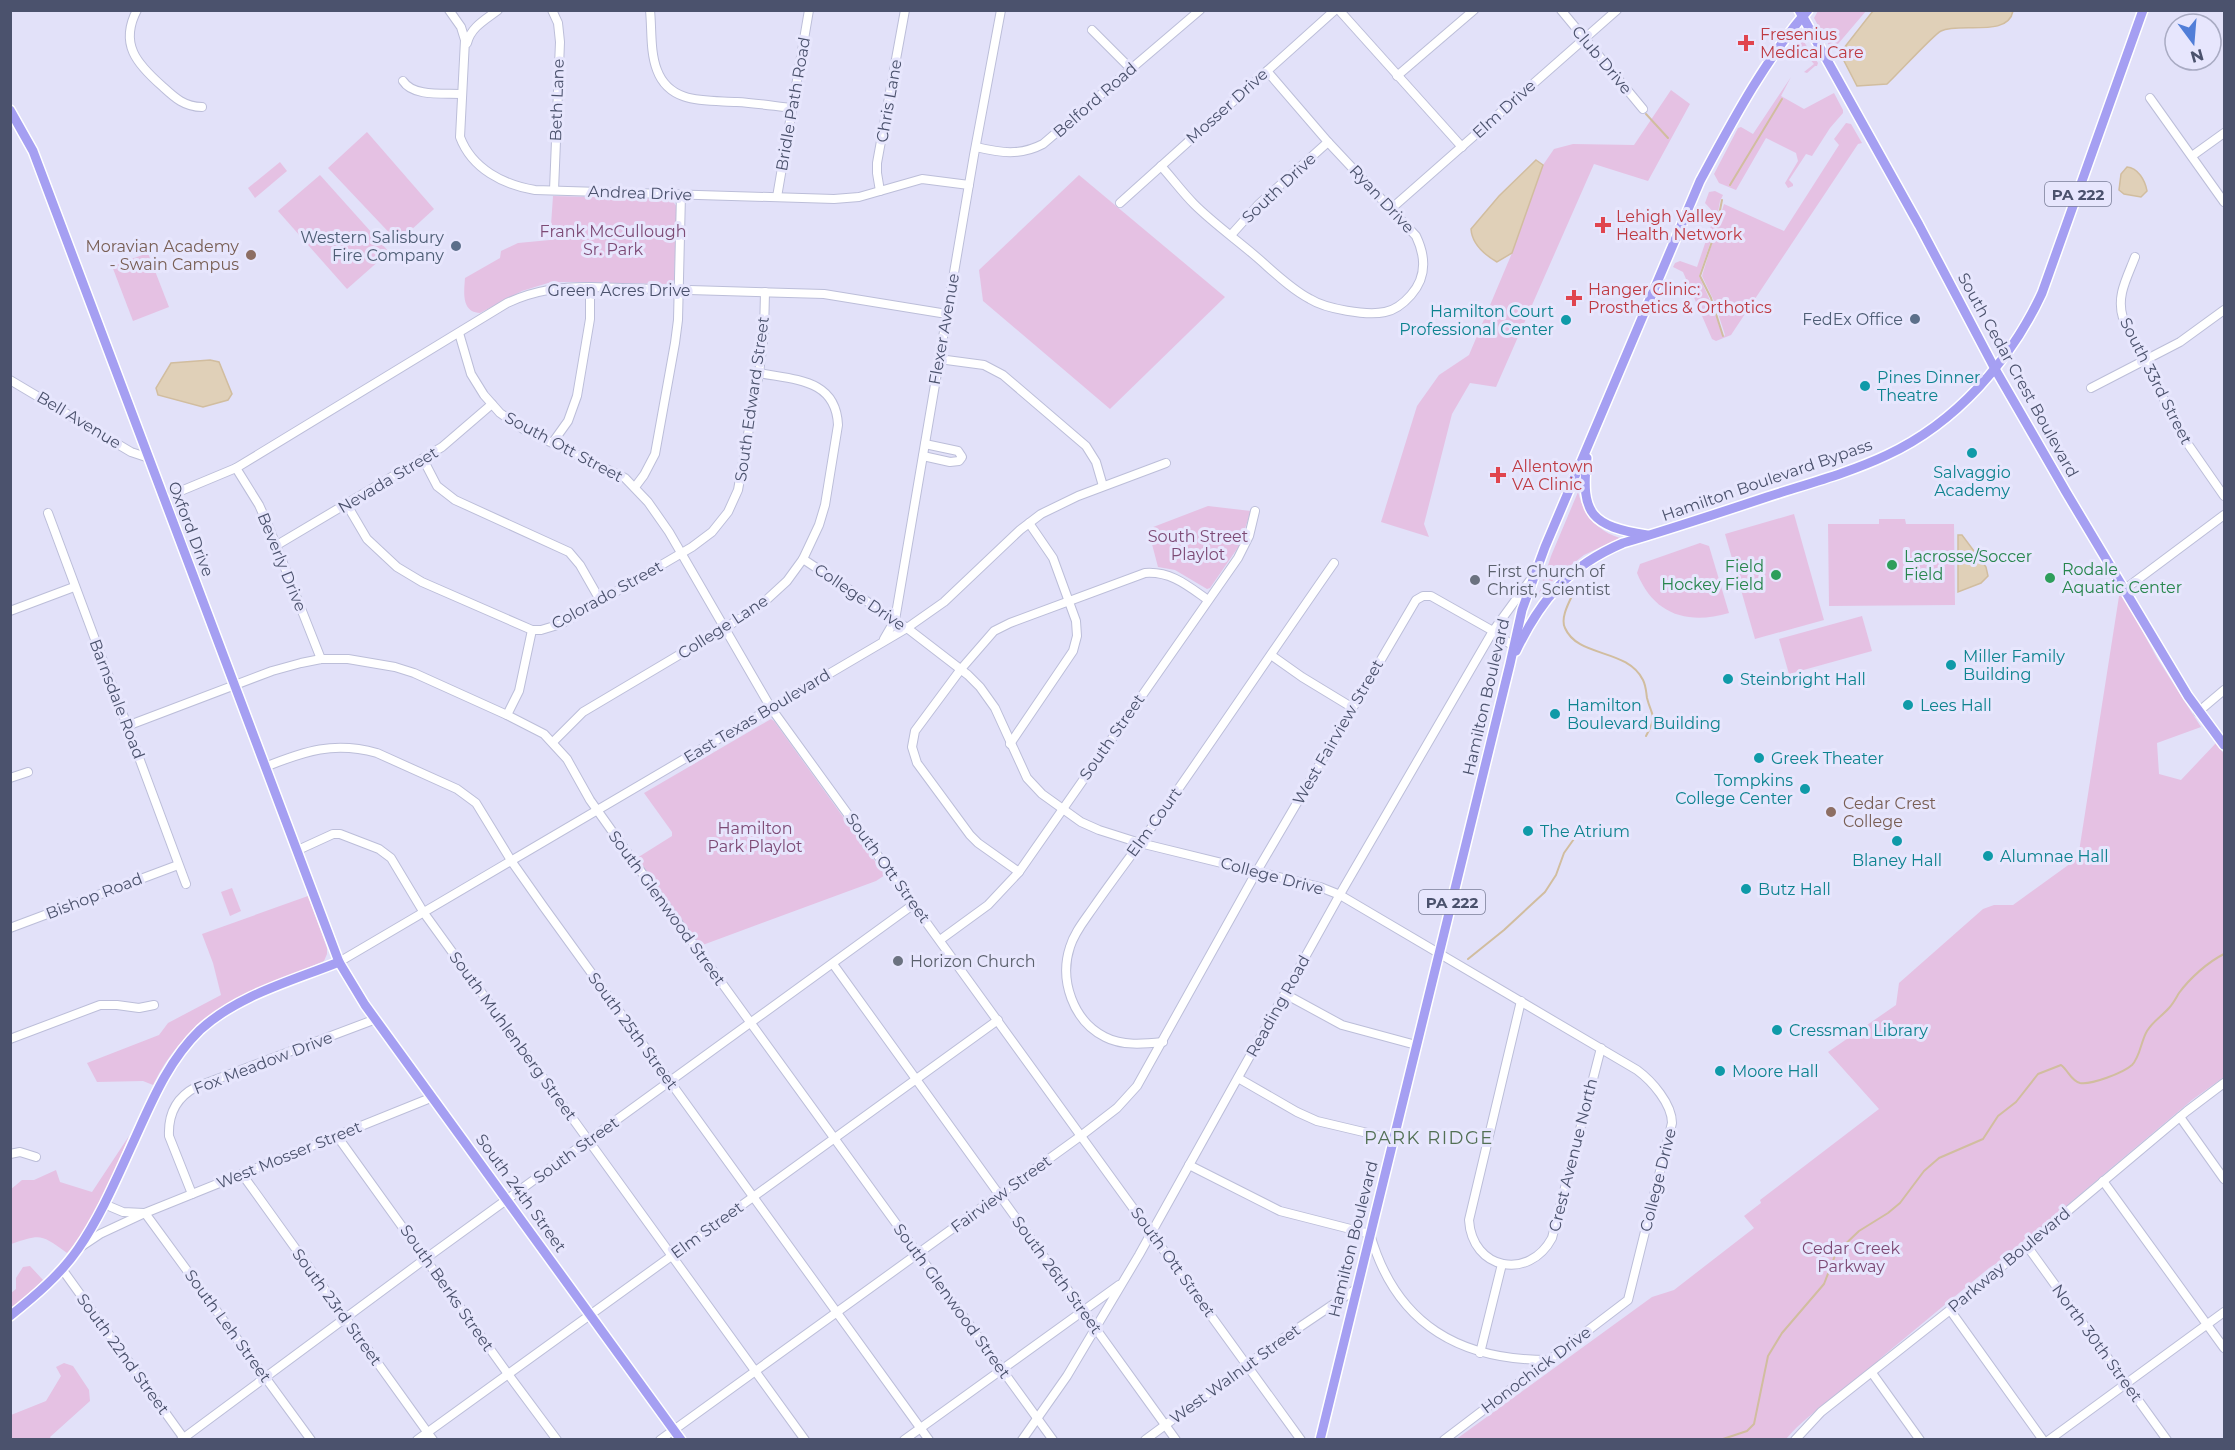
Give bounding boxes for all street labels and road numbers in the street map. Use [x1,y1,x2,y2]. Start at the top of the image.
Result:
street label: Club Drive [1568,22,1636,98]
street label: Bridle Path Road [772,36,814,172]
street label: Beth Lane [546,58,568,142]
street label: Chris Lane [872,58,906,144]
street label: Belford Road [1049,59,1141,141]
street label: Mosser Drive [1182,64,1272,148]
street label: Elm Drive [1469,76,1539,142]
street label: South Drive [1238,149,1320,227]
street label: Ryan Drive [1346,161,1418,237]
street label: Andrea Drive [588,182,692,204]
road number: PA 222 [2045,182,2111,206]
street label: South Cedar Crest Boulevard [1954,269,2082,481]
street label: Flexer Avenue [925,272,963,386]
street label: Green Acres Drive [547,281,691,300]
street label: South 33rd Street [2116,314,2196,448]
street label: South Edward Street [731,315,773,483]
street label: Bell Avenue [33,387,125,453]
street label: South Ott Street [502,408,627,486]
street label: Hamilton Boulevard Bypass [1659,435,1875,525]
street label: Nevada Street [335,442,442,517]
street label: Oxford Drive [164,479,218,579]
street label: Beverly Drive [254,510,310,614]
street label: Colorado Street [548,556,666,633]
street label: College Drive [811,559,909,635]
street label: College Lane [674,591,772,663]
street label: Hamilton Boulevard [1459,617,1513,777]
street label: Barnsdale Road [85,636,149,762]
street label: West Fairview Street [1289,656,1388,808]
street label: East Texas Boulevard [680,665,834,767]
street label: South Street [1075,690,1149,784]
street label: Elm Court [1122,783,1186,860]
street label: South Ott Street [842,809,934,927]
street label: South Glenwood Street [605,827,730,989]
street label: College Drive [1218,853,1326,899]
street label: Bishop Road [43,869,145,923]
road number: PA 222 [1419,890,1485,914]
street label: South Muhlenberg Street [445,948,581,1125]
street label: Reading Road [1242,952,1314,1060]
street label: South 25th Street [584,969,682,1094]
street label: Fox Meadow Drive [191,1028,335,1098]
street label: Crest Avenue North [1545,1076,1601,1234]
street label: South Street [530,1112,623,1187]
street label: West Mosser Street [214,1117,365,1193]
street label: College Drive [1636,1126,1680,1234]
street label: South 24th Street [472,1130,571,1256]
street label: Fairview Street [947,1151,1055,1237]
street label: Hamilton Boulevard [1324,1159,1382,1319]
street label: Elm Street [667,1197,747,1263]
street label: South Ott Street [1127,1203,1219,1321]
street label: Parkway Boulevard [1944,1203,2074,1317]
street label: South 26th Street [1008,1212,1106,1338]
street label: South Glenwood Street [890,1220,1015,1382]
street label: South Berks Street [396,1221,498,1355]
street label: South 23rd Street [288,1245,386,1370]
street label: South Leh Street [181,1266,275,1386]
street label: North 30th Street [2048,1280,2146,1406]
street label: South 22nd Street [73,1290,173,1418]
street label: West Walnut Street [1166,1320,1304,1428]
street label: Honochick Drive [1477,1323,1595,1417]

